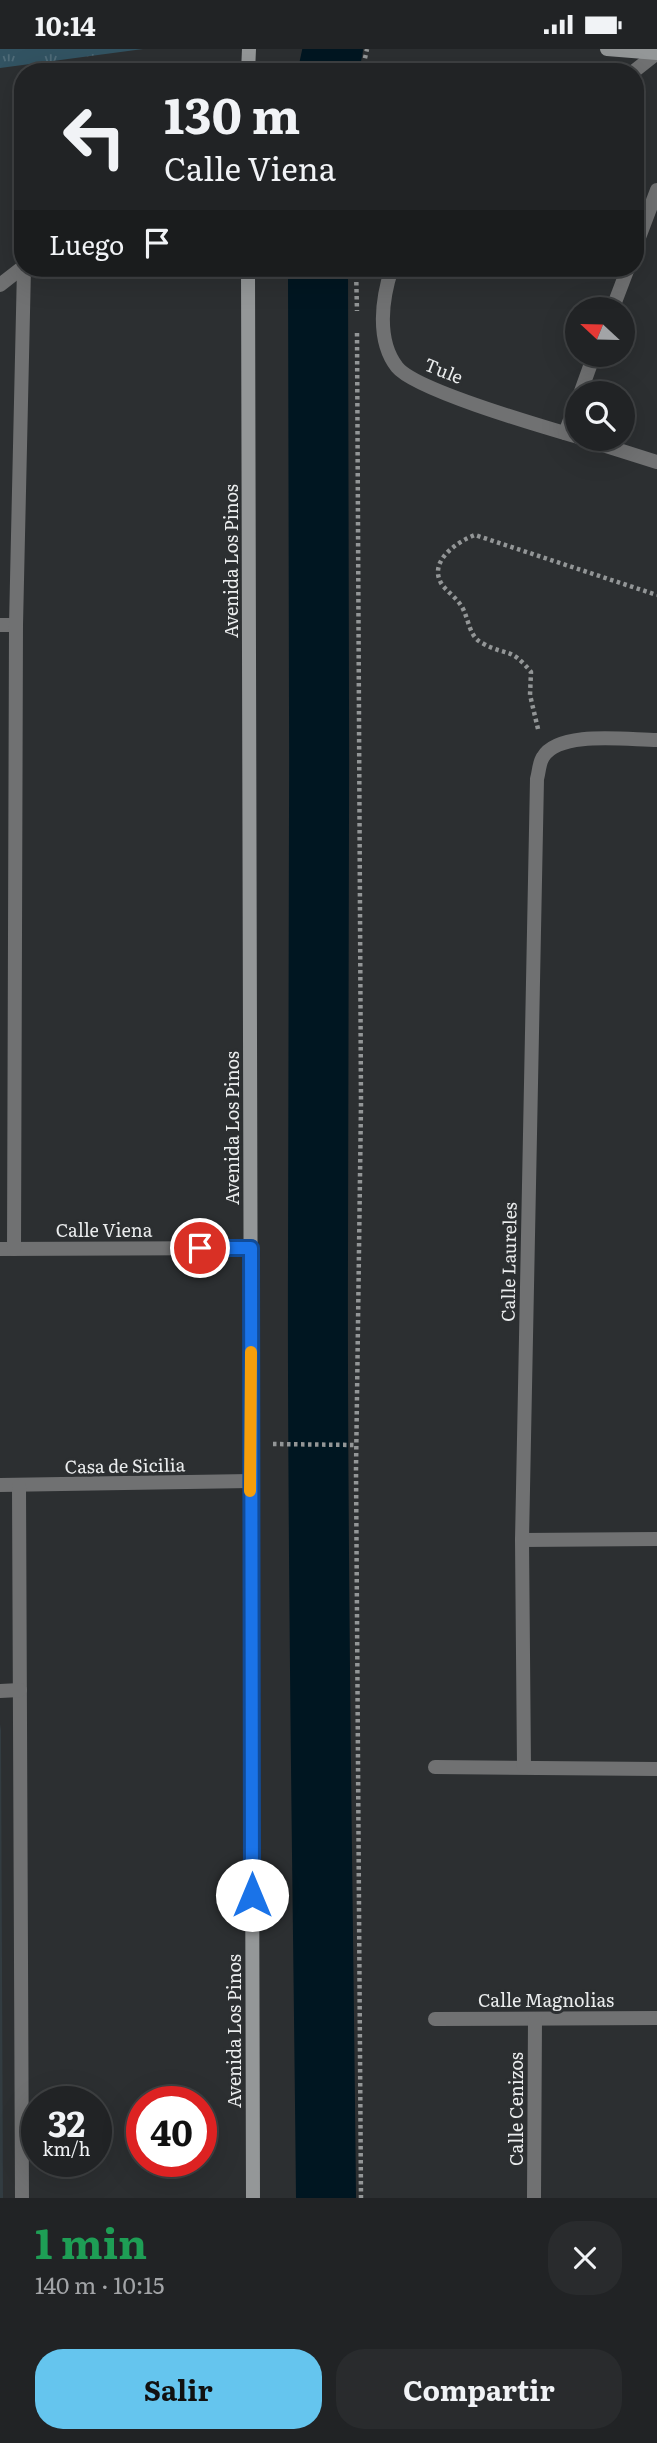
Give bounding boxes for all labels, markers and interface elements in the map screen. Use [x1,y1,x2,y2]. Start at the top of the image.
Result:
text: 10:14 [35,5,96,44]
text: 130 m [164,76,300,149]
icon: left [49,91,140,182]
text: Calle Viena [164,143,336,191]
text: Luego [49,224,124,263]
icon: arrive [138,224,176,262]
north arrow [565,297,635,367]
map controls [565,297,635,451]
street label: Tule [421,350,467,390]
button: search [565,381,635,451]
street label: Avenida Los Pinos [217,484,244,638]
street label: Avenida Los Pinos [218,1051,245,1205]
street label: Calle Laureles [493,1202,523,1322]
street label: Calle Viena [56,1216,153,1243]
pin [170,1218,230,1278]
icon: arrive [181,1229,219,1267]
street label: Casa de Sicilia [64,1450,186,1480]
position arrow [215,1858,289,1932]
street label: Avenida Los Pinos [220,1954,247,2108]
street label: Calle Magnolias [478,1986,614,2013]
street label: Calle Cenizos [502,2052,529,2166]
speed limit sign: 40 [126,2086,217,2177]
text: 32 [48,2096,85,2148]
text: km/h [43,2135,90,2162]
text: 1 min [35,2210,147,2272]
button: close [548,2221,622,2295]
text: 140 m · 10:15 [35,2267,165,2301]
button: Salir [35,2349,322,2429]
button: Compartir [336,2349,622,2429]

